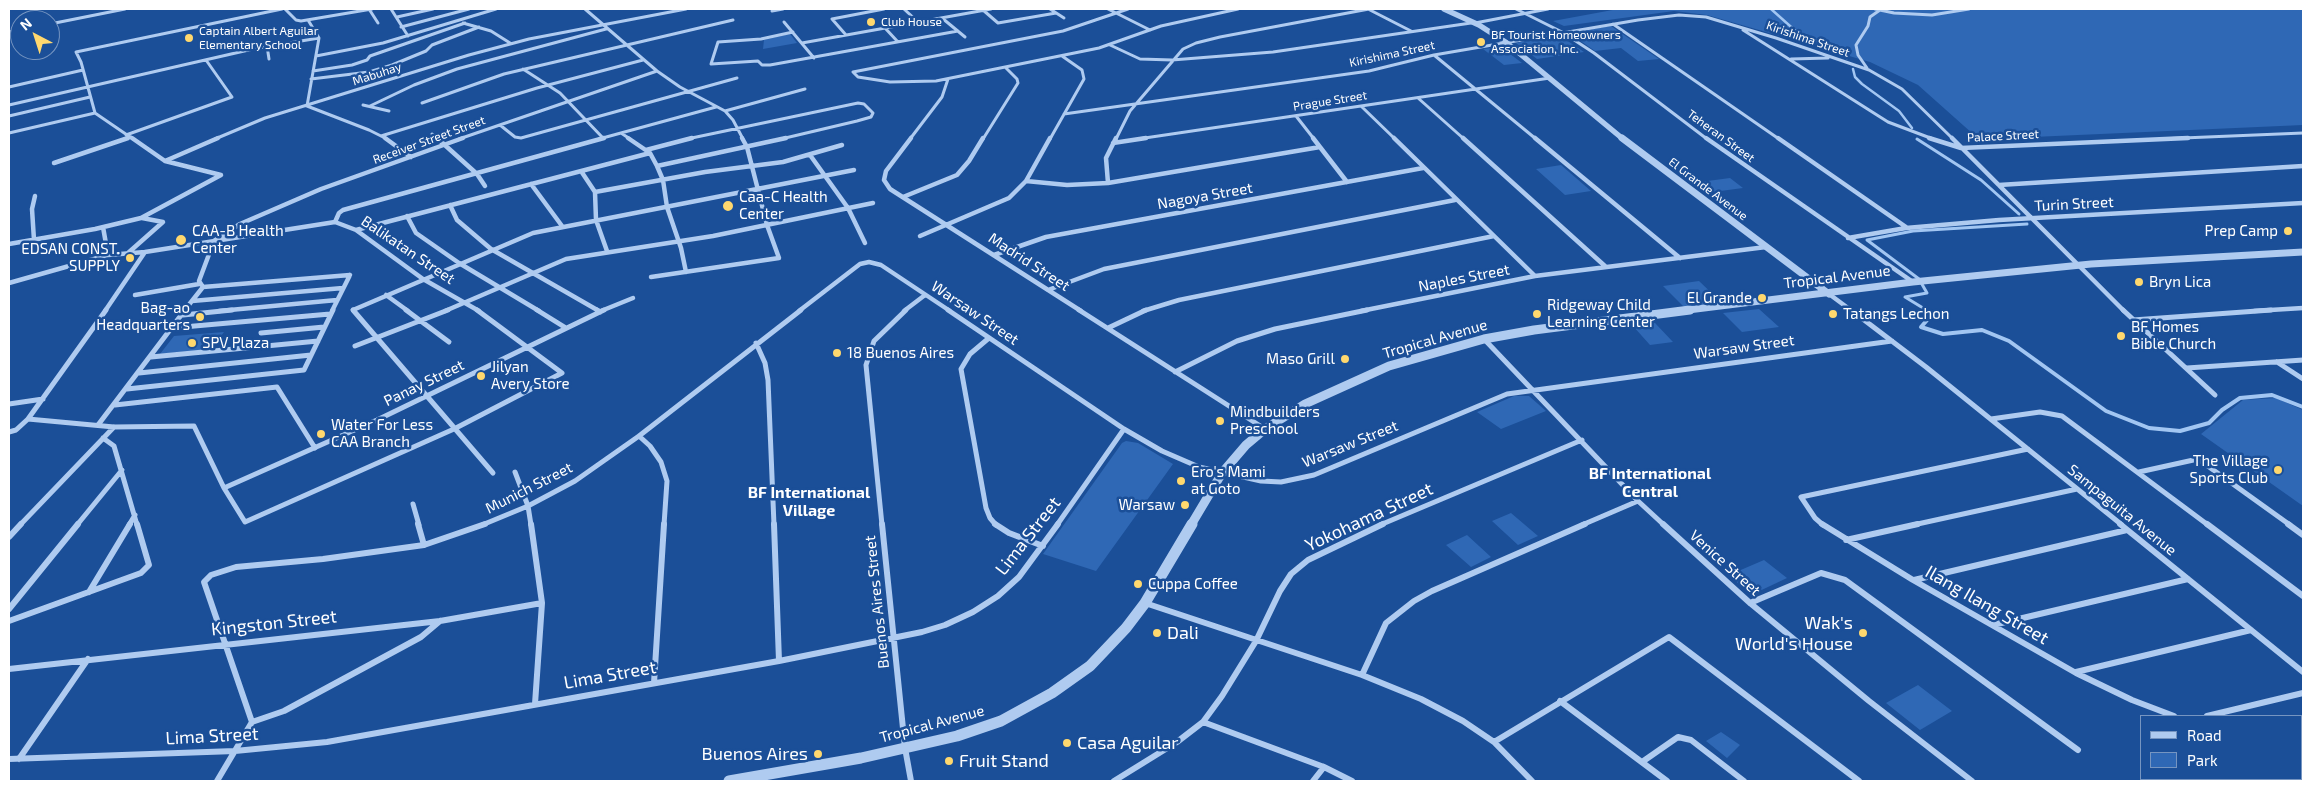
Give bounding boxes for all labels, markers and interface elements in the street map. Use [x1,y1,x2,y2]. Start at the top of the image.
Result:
north arrow [10,10,60,60]
text: N [16,14,35,34]
place label: Club House [881,15,942,29]
marker: Club House [865,16,877,28]
street label: Kirishima Street [1765,18,1851,60]
place label: Captain Albert Aguilar Elementary School [199,24,318,52]
place label: BF Tourist Homeowners Association, Inc. [1491,28,1621,56]
marker: Captain Albert Aguilar Elementary School [183,32,195,44]
marker: BF Tourist Homeowners Association, Inc. [1475,36,1487,48]
street label: Kirishima Street [1348,38,1436,70]
street label: Mabuhay [351,59,403,89]
street label: Prague Street [1292,88,1368,114]
street label: Teheran Street [1684,107,1758,165]
street label: Receiver Street Street [371,113,487,167]
street label: Palace Street [1967,127,2039,145]
street label: El Grande Avenue [1666,155,1750,223]
street label: Nagoya Street [1156,179,1254,213]
place label: Caa-C Health Center [739,188,828,223]
street label: Turin Street [2034,193,2114,215]
marker: Caa-C Health Center [721,199,735,213]
street label: Balikatan Street [358,212,458,288]
place label: CAA-B Health Center [192,222,284,257]
place label: Prep Camp [2205,222,2278,240]
marker: Prep Camp [2282,225,2294,237]
street label: Madrid Street [985,229,1073,295]
marker: CAA-B Health Center [174,233,188,247]
place label: EDSAN CONST. SUPPLY [21,240,120,275]
marker: EDSAN CONST. SUPPLY [124,252,136,264]
street label: Naples Street [1417,260,1511,296]
street label: Tropical Avenue [1782,262,1892,292]
place label: Bryn Lica [2149,273,2211,291]
marker: Bryn Lica [2133,276,2145,288]
street label: Warsaw Street [928,277,1022,349]
place label: El Grande [1687,289,1752,307]
marker: El Grande [1756,292,1768,304]
place label: Ridgeway Child Learning Center [1547,296,1655,331]
place label: Bag-ao Headquarters [96,299,190,334]
place label: Tatangs Lechon [1843,305,1950,323]
marker: Ridgeway Child Learning Center [1531,308,1543,320]
marker: Tatangs Lechon [1827,308,1839,320]
marker: Bag-ao Headquarters [194,311,206,323]
street label: Tropical Avenue [1381,316,1489,362]
place label: BF Homes Bible Church [2131,318,2216,353]
marker: BF Homes Bible Church [2115,330,2127,342]
street label: Warsaw Street [1692,331,1796,363]
place label: SPV Plaza [202,334,269,352]
marker: SPV Plaza [186,337,198,349]
place label: 18 Buenos Aires [847,344,954,362]
marker: 18 Buenos Aires [831,347,843,359]
place label: Maso Grill [1266,350,1335,368]
marker: Maso Grill [1339,353,1351,365]
street label: Panay Street [381,356,467,410]
place label: Jilyan Avery Store [491,358,570,393]
marker: Jilyan Avery Store [475,370,487,382]
place label: Mindbuilders Preschool [1230,403,1320,438]
marker: Mindbuilders Preschool [1214,415,1226,427]
place label: Water For Less CAA Branch [331,416,433,451]
street label: Warsaw Street [1300,417,1400,471]
marker: Water For Less CAA Branch [315,428,327,440]
place label: The Village Sports Club [2190,452,2268,487]
street label: Munich Street [482,458,576,518]
street label: Sampaguita Avenue [2064,461,2180,559]
place label: Ero's Mami at Goto [1191,463,1266,498]
district label: BF International Central [1589,464,1711,502]
marker: The Village Sports Club [2272,464,2284,476]
marker: Ero's Mami at Goto [1175,475,1187,487]
street label: Yokohama Street [1302,478,1436,556]
district label: BF International Village [748,483,870,521]
street label: Lima Street [991,493,1065,579]
place label: Warsaw [1118,496,1175,514]
marker: Warsaw [1179,499,1191,511]
street label: Venice Street [1686,526,1764,600]
street label: Buenos Aires Street [861,535,893,669]
street label: Ilang Ilang Street [1921,561,2053,649]
place label: Cuppa Coffee [1148,575,1238,593]
marker: Cuppa Coffee [1132,578,1144,590]
street label: Kingston Street [210,606,338,640]
place label: Wak's World's House [1735,612,1853,654]
place label: Dali [1167,622,1199,644]
marker: Dali [1151,627,1163,639]
marker: Wak's World's House [1857,627,1869,639]
street label: Lima Street [562,656,658,694]
street label: Tropical Avenue [878,701,986,747]
legend [2140,715,2302,780]
street label: Lima Street [165,723,259,749]
text: Road [2187,726,2222,744]
place label: Casa Aguilar [1077,732,1179,754]
marker: Casa Aguilar [1061,737,1073,749]
place label: Buenos Aires [702,743,808,765]
marker: Buenos Aires [812,748,824,760]
place label: Fruit Stand [959,750,1049,772]
text: Park [2187,751,2218,769]
marker: Fruit Stand [943,755,955,767]

